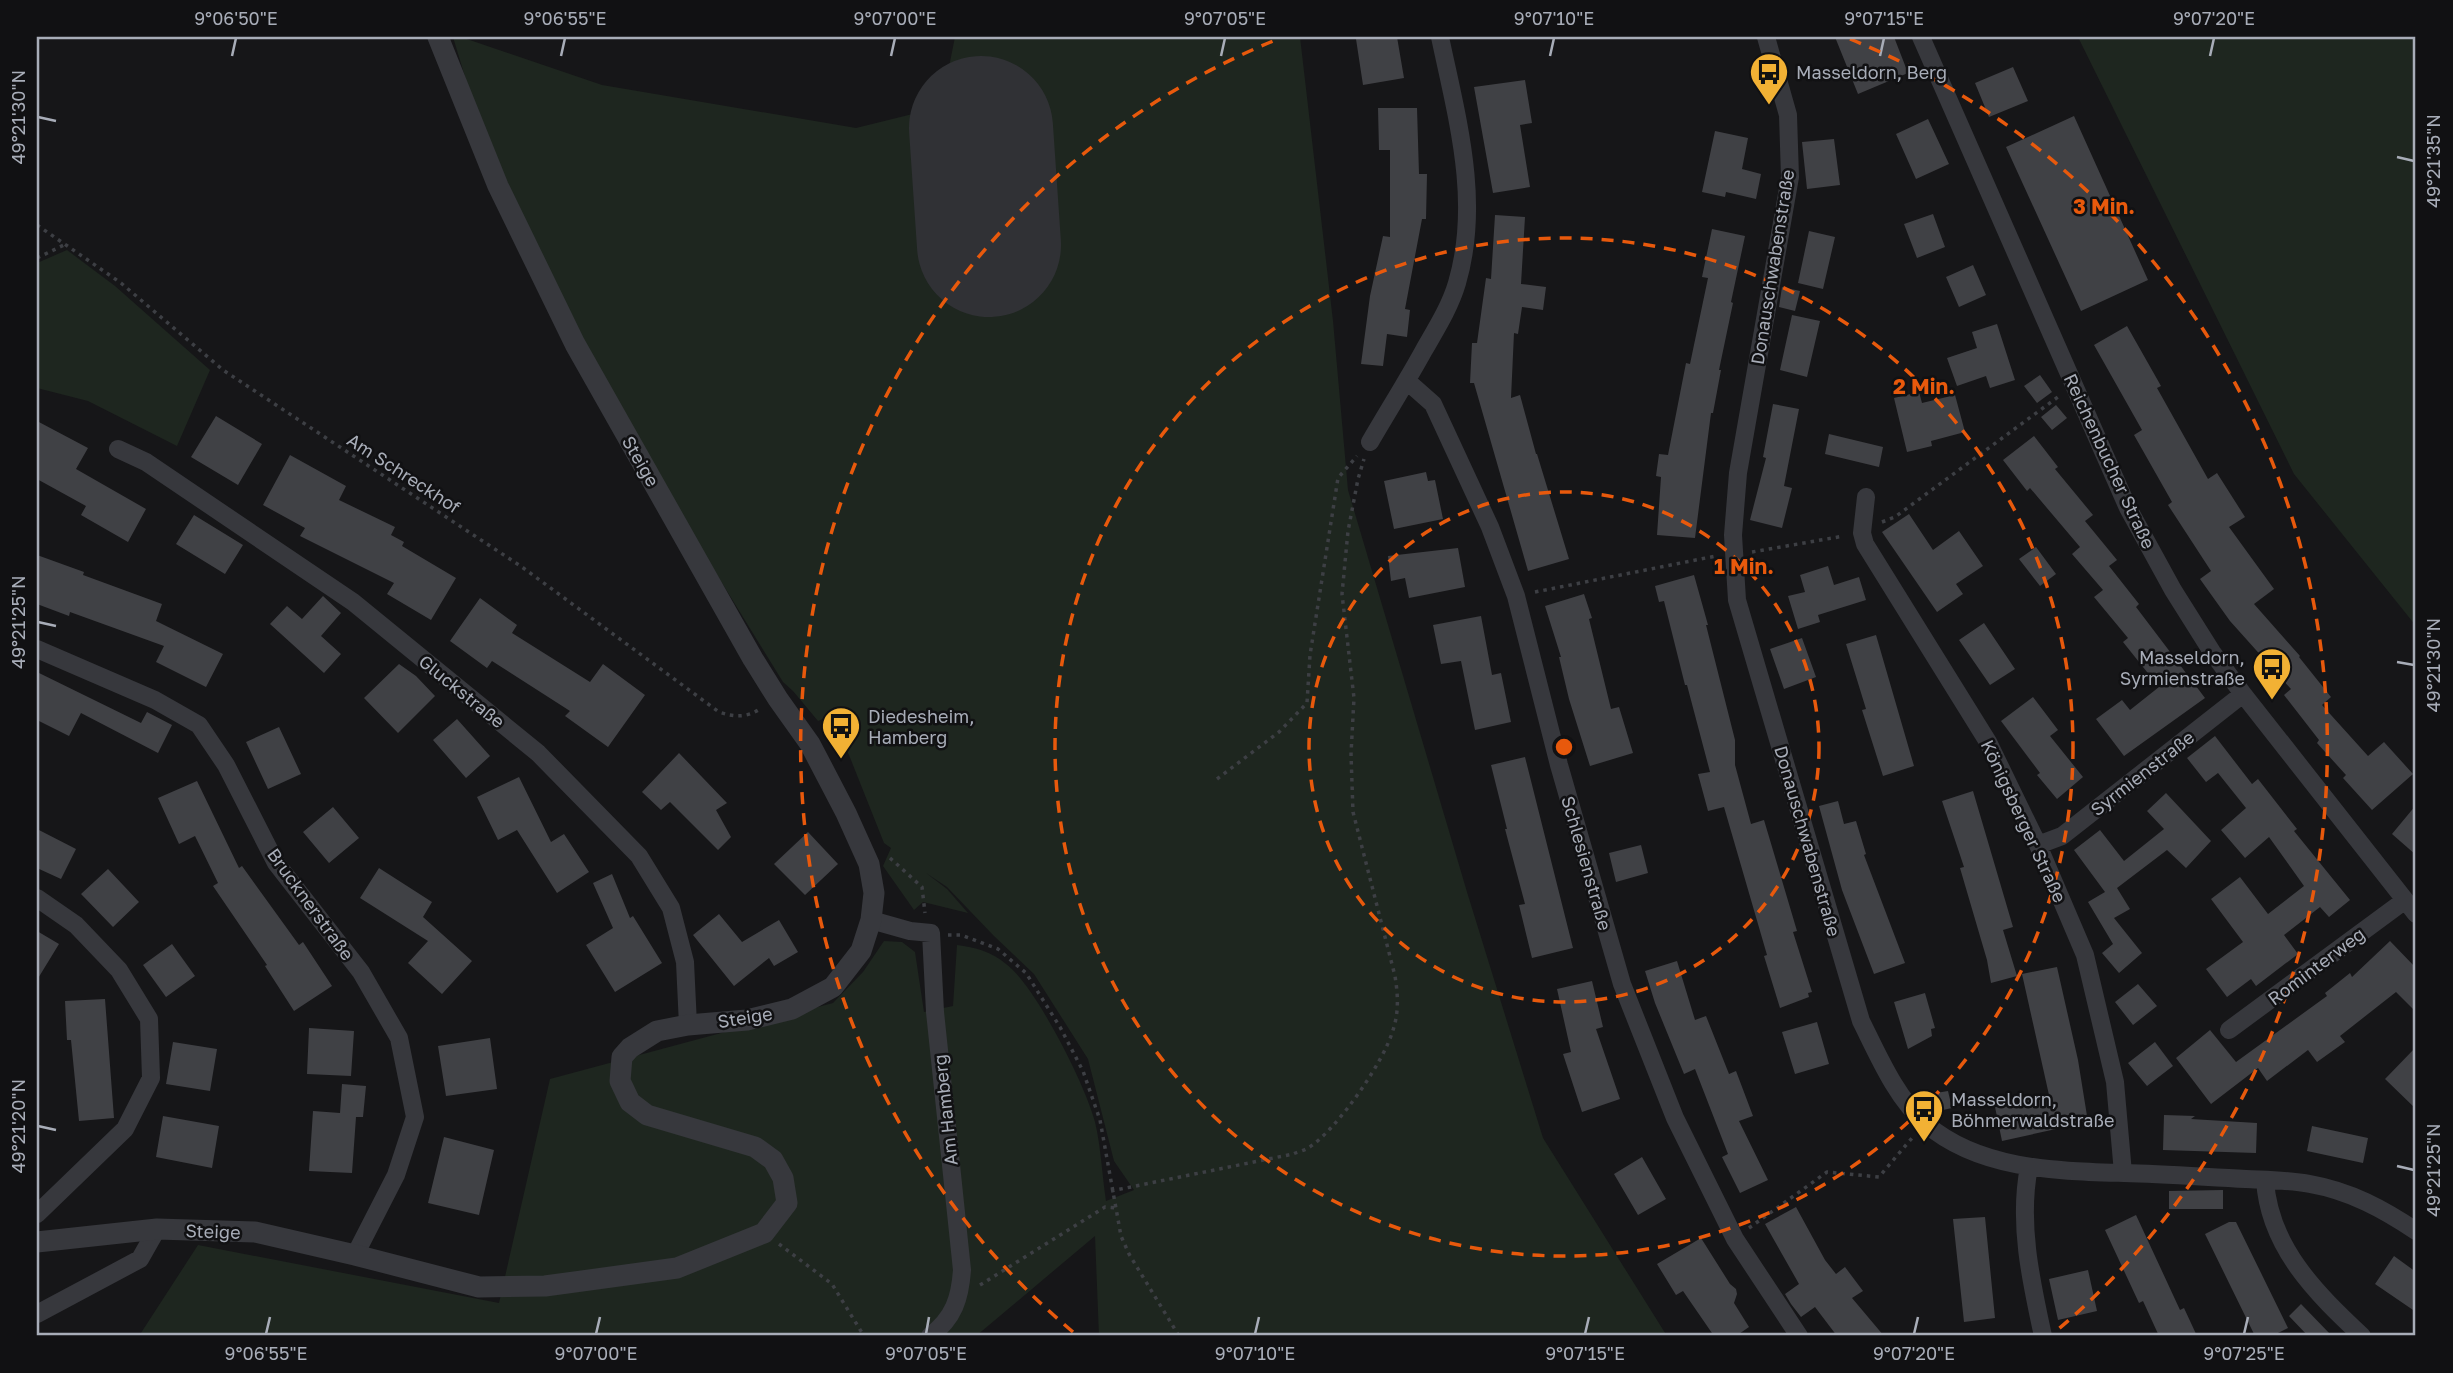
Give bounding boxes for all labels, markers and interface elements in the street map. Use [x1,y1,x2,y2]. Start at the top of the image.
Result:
text: 9°06'50"E [194,7,278,29]
text: 9°06'55"E [524,7,606,29]
text: 9°07'00"E [854,7,936,29]
text: 9°07'05"E [1184,7,1266,29]
text: 9°07'10"E [1514,7,1594,29]
text: 9°07'15"E [1844,7,1924,29]
text: 9°07'20"E [2173,7,2255,29]
bus stop icon: Masseldorn, Berg [1748,51,1790,106]
place label: Masseldorn, Berg [1796,61,1947,83]
text: 49°21'30"N [7,70,29,164]
text: 49°21'35"N [2422,114,2444,208]
street label: Donauschwabenstraße [1746,168,1798,366]
text: 3 Min. [2073,193,2135,219]
street label: Reichenbucher Straße [2060,370,2160,552]
text: 2 Min. [1893,373,1955,399]
street label: Am Schreckhof [343,428,465,518]
street label: Steige [618,432,664,490]
text: 1 Min. [1714,553,1774,579]
text: 49°21'25"N [7,575,29,669]
text: 49°21'30"N [2422,618,2444,712]
place label: Masseldorn, Syrmienstraße [2120,646,2245,689]
bus stop icon: Masseldorn, Syrmienstraße [2251,646,2293,701]
street label: Gluckstraße [415,650,509,732]
bus stop icon: Diedesheim, Hamberg [820,705,862,760]
place label: Diedesheim, Hamberg [868,705,975,748]
street label: Syrmienstraße [2086,726,2198,820]
centre of rings [1552,735,1576,759]
street label: Königsberger Straße [1977,736,2071,906]
street label: Donauschwabenstraße [1770,743,1846,939]
street label: Schlesienstraße [1557,793,1617,933]
street label: Brucknerstraße [263,844,359,964]
street label: Rominterweg [2263,922,2369,1010]
street label: Steige [716,1002,774,1032]
street label: Am Hamberg [928,1053,962,1167]
text: 49°21'20"N [7,1079,29,1173]
bus stop icon: Masseldorn, Böhmerwaldstraße [1903,1088,1945,1143]
place label: Masseldorn, Böhmerwaldstraße [1951,1088,2114,1131]
text: 49°21'25"N [2422,1123,2444,1217]
street label: Steige [185,1219,241,1243]
text: 9°06'55"E [225,1342,307,1364]
text: 9°07'00"E [555,1342,637,1364]
text: 9°07'05"E [885,1342,967,1364]
text: 9°07'10"E [1215,1342,1295,1364]
text: 9°07'15"E [1545,1342,1625,1364]
text: 9°07'20"E [1873,1342,1955,1364]
text: 9°07'25"E [2203,1342,2285,1364]

